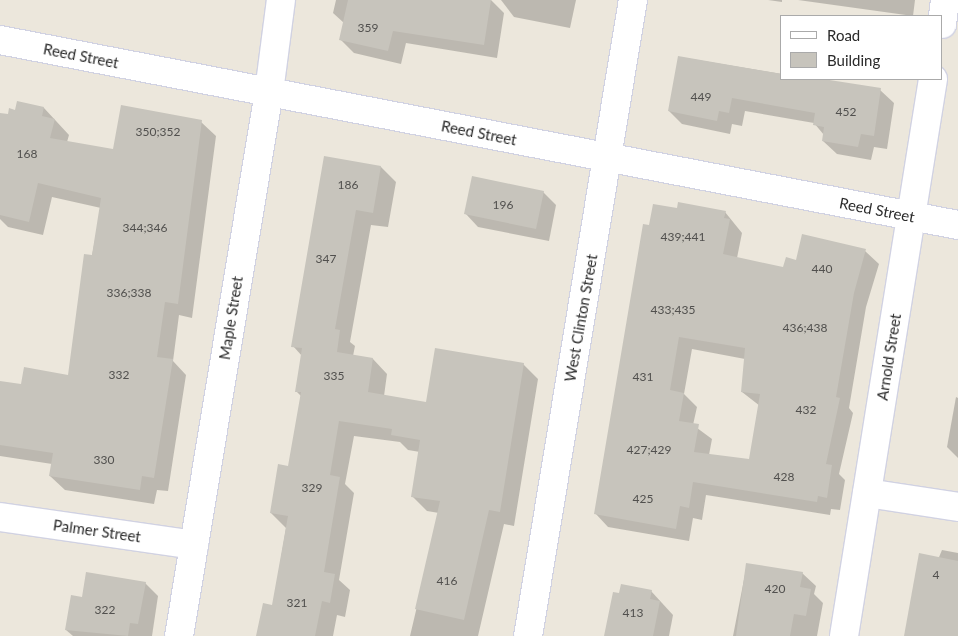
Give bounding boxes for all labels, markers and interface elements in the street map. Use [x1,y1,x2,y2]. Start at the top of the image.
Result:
legend [780,15,943,80]
house number: 359 [358,21,378,35]
text: Road [827,26,860,44]
street label: Reed Street [42,40,120,72]
text: Building [827,51,880,69]
house number: 449 [691,90,711,104]
house number: 452 [836,105,856,119]
street label: Reed Street [440,117,518,149]
house number: 350;352 [136,125,180,139]
house number: 168 [17,147,37,161]
house number: 186 [338,178,358,192]
street label: Reed Street [838,194,916,226]
house number: 196 [493,198,513,212]
house number: 344;346 [123,221,167,235]
house number: 439;441 [661,230,705,244]
house number: 347 [316,252,336,266]
street label: West Clinton Street [561,253,601,383]
house number: 440 [812,262,832,276]
street label: Maple Street [216,275,246,361]
house number: 336;338 [107,286,151,300]
house number: 433;435 [651,303,695,317]
street label: Arnold Street [873,312,905,402]
house number: 436;438 [783,321,827,335]
house number: 332 [109,368,129,382]
house number: 335 [324,369,344,383]
house number: 431 [633,370,653,384]
house number: 432 [796,403,816,417]
house number: 427;429 [627,443,671,457]
house number: 330 [94,453,114,467]
house number: 428 [774,470,794,484]
house number: 329 [302,481,322,495]
house number: 425 [633,492,653,506]
street label: Palmer Street [52,516,142,546]
house number: 4 [933,568,939,582]
house number: 416 [437,574,457,588]
house number: 420 [765,582,785,596]
house number: 321 [287,596,307,610]
house number: 322 [95,603,115,617]
house number: 413 [623,606,643,620]

